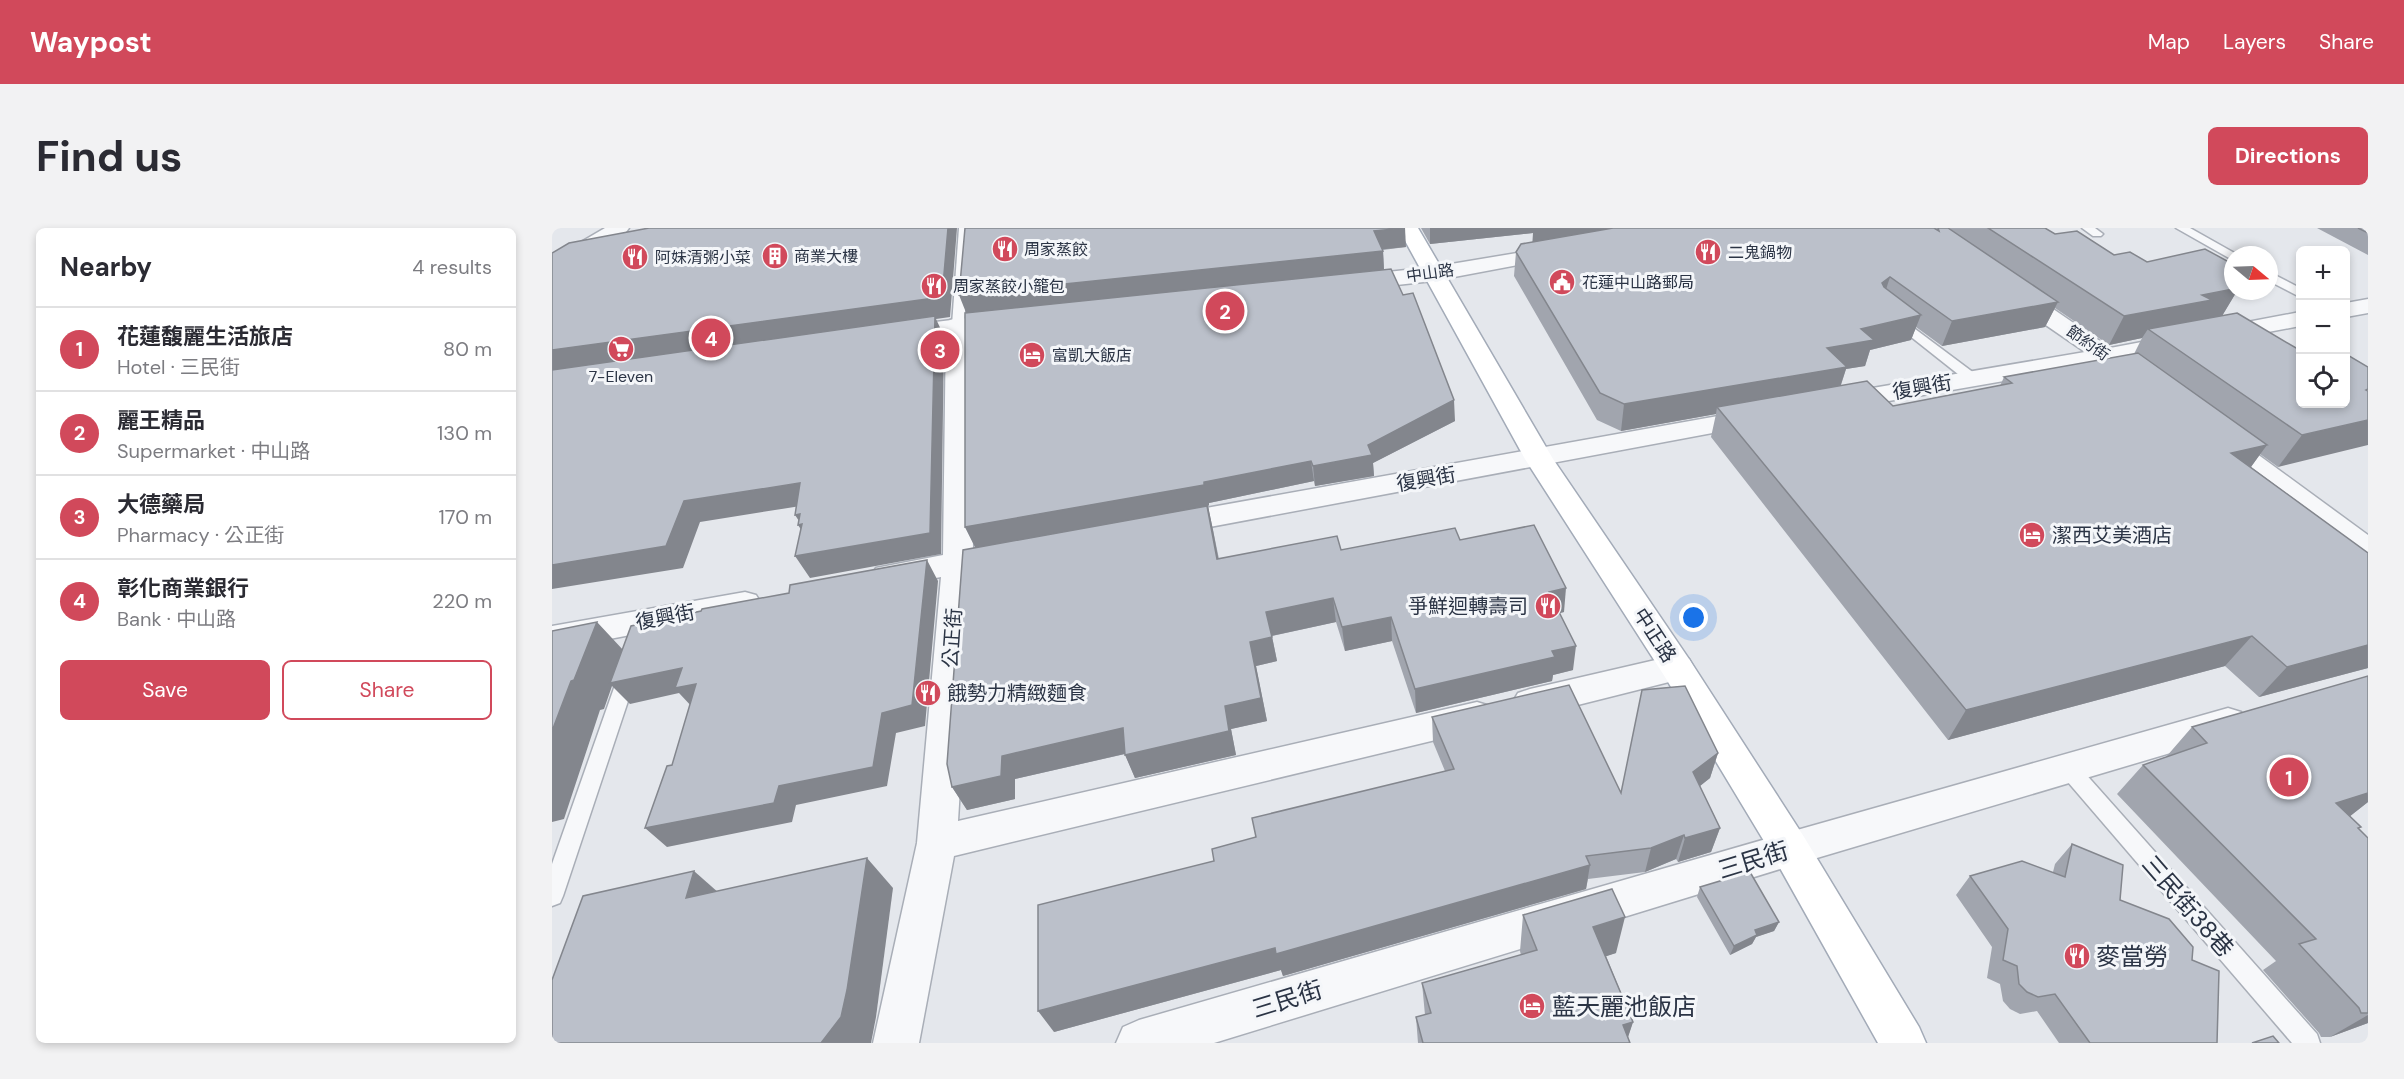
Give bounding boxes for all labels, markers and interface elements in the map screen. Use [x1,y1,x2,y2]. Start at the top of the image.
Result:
text: Waypost [30,24,152,61]
text: Map [2148,28,2190,56]
text: Layers [2223,28,2286,56]
text: Share [2319,28,2374,56]
button: Directions [2208,127,2368,185]
text: Find us [36,129,182,184]
restaurant icon: 周家蒸餃 [990,234,1020,264]
restaurant icon: 二鬼鍋物 [1693,237,1723,267]
place label: 周家蒸餃 [1024,239,1088,260]
building icon: 商業大樓 [760,241,790,271]
restaurant icon: 阿妹清粥小菜 [620,242,650,272]
place label: 二鬼鍋物 [1728,242,1792,263]
place label: 商業大樓 [794,246,858,267]
north arrow [2224,246,2278,300]
map controls [2296,246,2350,408]
button: + [2296,246,2350,300]
place label: 阿妹清粥小菜 [655,247,751,268]
text: Nearby [60,250,152,284]
text: 4 results [412,254,492,280]
street label: 中山路 [1405,259,1455,287]
public building icon: 花蓮中山路郵局 [1547,267,1577,297]
restaurant icon: 周家蒸餃小籠包 [919,271,949,301]
place label: 花蓮中山路郵局 [1582,272,1694,293]
place label: 周家蒸餃小籠包 [953,276,1065,297]
pin: 2 [1206,288,1244,334]
button: − [2296,300,2350,354]
pin: 4 [692,316,730,360]
street label: 節約街 [2062,321,2114,365]
text: 花蓮馥麗生活旅店 [117,322,293,351]
pin: 3 [920,328,960,372]
supermarket icon: 7-Eleven [606,334,636,364]
text: 1 [76,336,83,362]
text: 80 m [443,336,492,362]
hotel icon: 富凱大飯店 [1017,340,1047,370]
place label: 富凱大飯店 [1052,345,1132,366]
text: Hotel · 三民街 [117,354,240,380]
button: locate [2296,354,2350,408]
place label: 7-Eleven [589,366,653,387]
street label: 復興街 [1890,369,1954,405]
text: 麗王精品 [117,406,205,435]
text: 2 [74,420,85,446]
text: 130 m [437,420,492,446]
text: Supermarket · 中山路 [117,438,310,464]
street label: 復興街 [1394,461,1458,497]
text: 大德藥局 [117,490,205,519]
text: 3 [73,504,86,530]
text: 170 m [439,504,492,530]
hotel icon: 潔西艾美酒店 [2017,520,2047,550]
text: Pharmacy · 公正街 [117,522,284,548]
place label: 潔西艾美酒店 [2052,522,2172,548]
text: 彰化商業銀行 [117,574,249,603]
text: 4 [73,588,86,614]
text: 220 m [432,588,492,614]
restaurant icon: 爭鮮迴轉壽司 [1533,591,1563,621]
place label: 爭鮮迴轉壽司 [1408,593,1528,619]
street label: 復興街 [633,599,697,635]
street label: 中正路 [1628,603,1682,667]
your location [1679,603,1708,632]
text: Bank · 中山路 [117,606,236,632]
street label: 公正街 [937,607,967,669]
button: Save [60,660,270,720]
button: Share [282,660,492,720]
restaurant icon: 餓勢力精緻麵食 [913,678,943,708]
place label: 餓勢力精緻麵食 [947,680,1087,706]
pin: 1 [2270,754,2308,800]
street label: 三民街 [1714,835,1792,885]
street label: 三民街38巷 [2135,849,2241,963]
restaurant icon: 麥當勞 [2062,941,2092,971]
place label: 麥當勞 [2096,941,2168,972]
street label: 三民街 [1248,974,1326,1024]
hotel icon: 藍天麗池飯店 [1517,991,1547,1021]
place label: 藍天麗池飯店 [1552,991,1696,1022]

